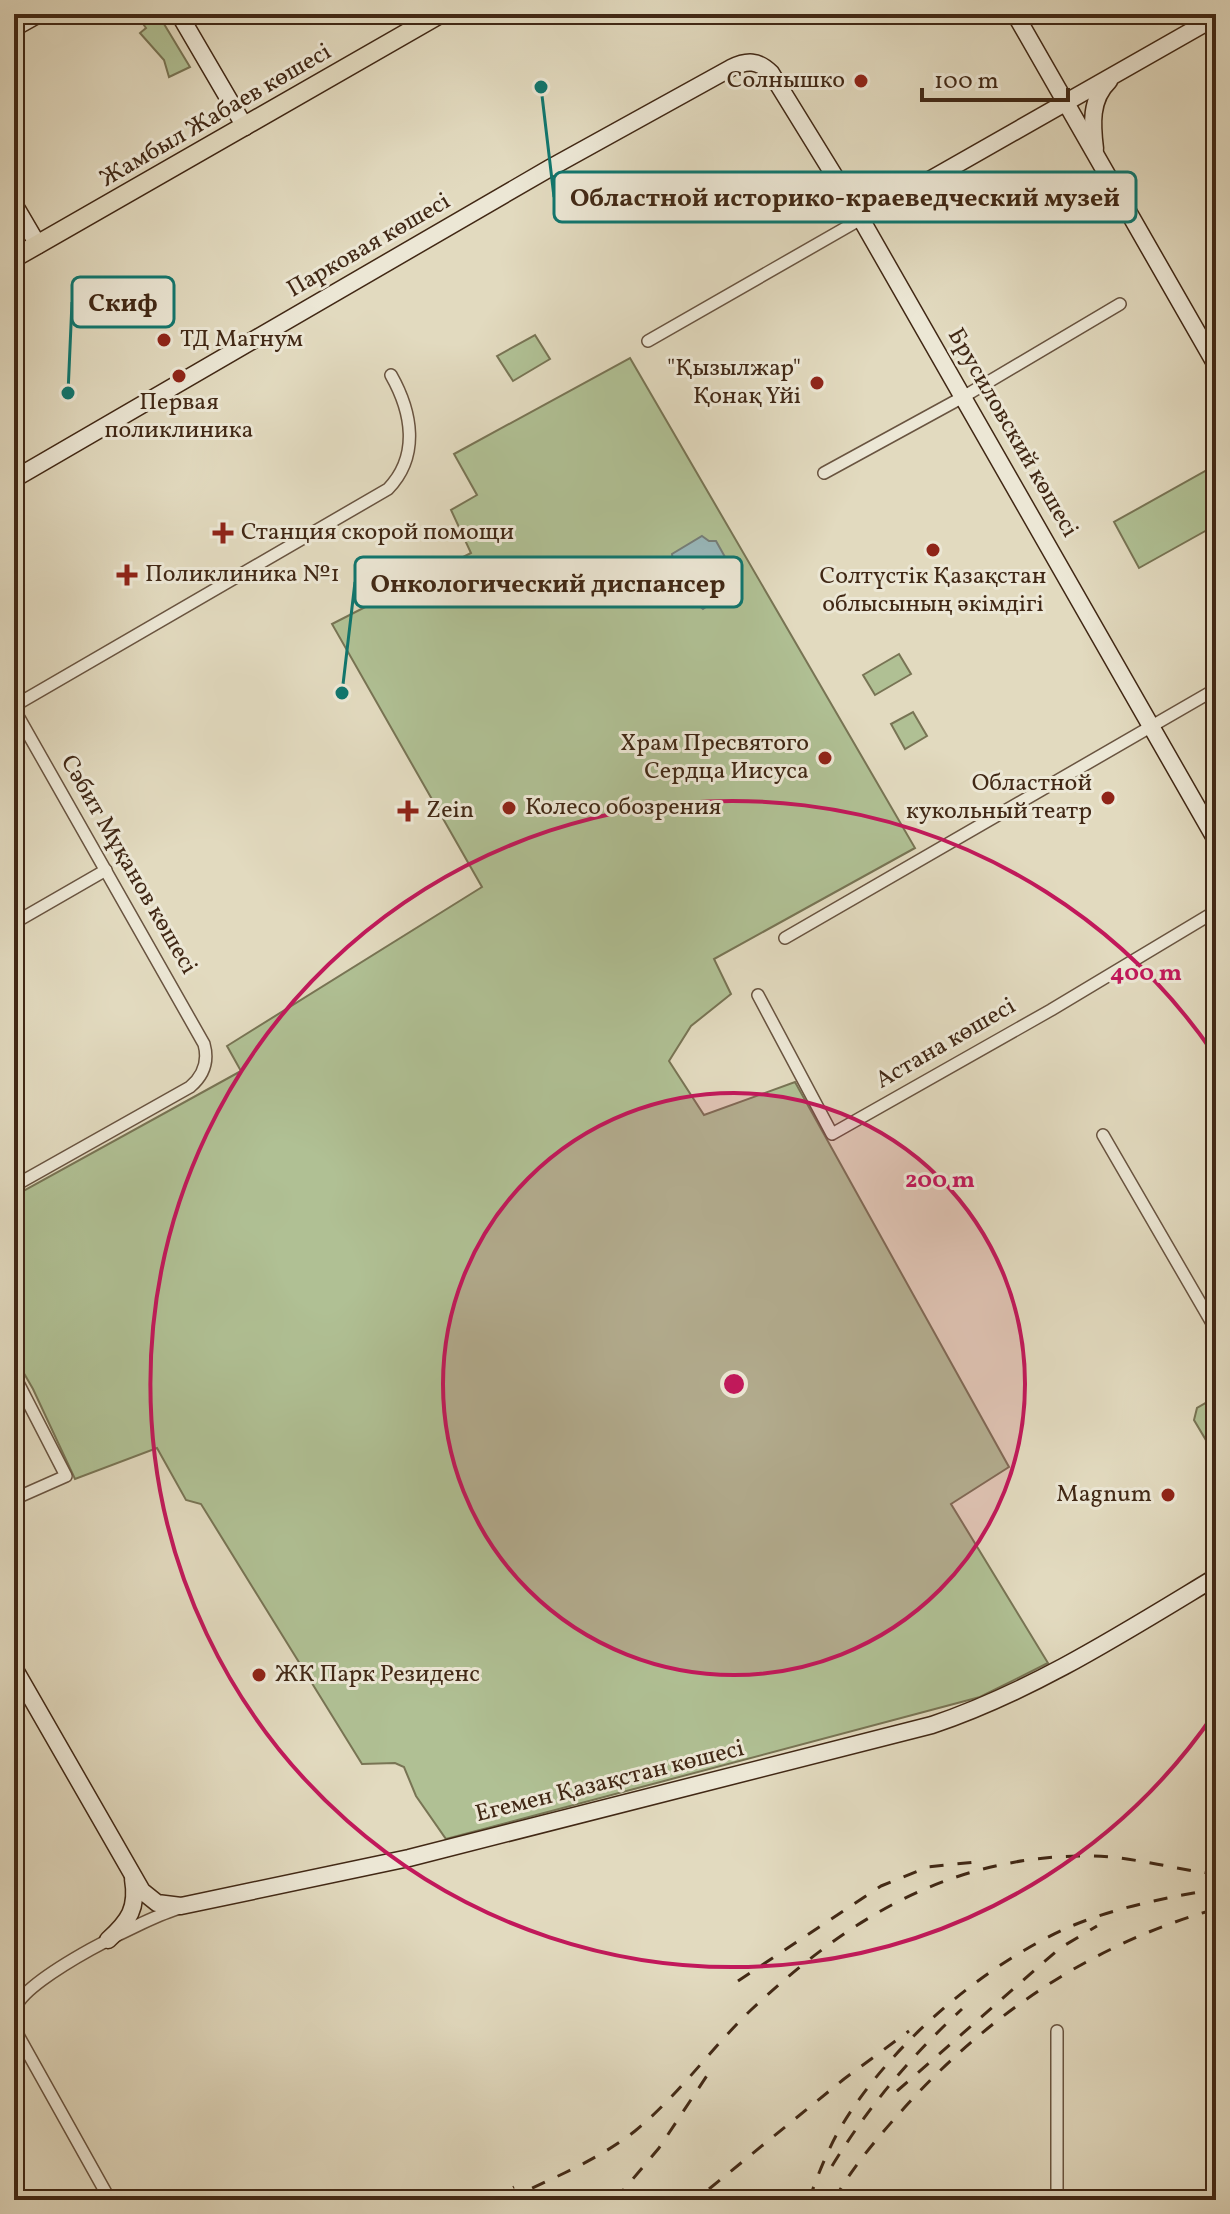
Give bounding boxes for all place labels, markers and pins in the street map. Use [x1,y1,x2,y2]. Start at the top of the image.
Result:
place label: Солнышко [727,64,845,98]
marker: Солнышко [852,72,870,90]
callout: Oбластной историко-краеведческий музей [554,172,1136,222]
callout: Скиф [72,277,174,327]
place label: ТД Магнум [180,323,303,357]
marker: ТД Магнум [155,331,173,349]
place label: "Қызылжар" Қонақ Үйі [667,352,801,414]
marker: Первая поликлиника [170,367,188,385]
marker: "Қызылжар" Қонақ Үйі [808,374,826,392]
place label: Первая поликлиника [105,386,253,448]
place label: Станция скорой помощи [241,516,514,550]
marker: Станция скорой помощи [212,522,234,544]
marker: Солтүстік Қазақстан облысының әкімдігі [924,541,942,559]
callout: Онкологический диспансер [355,557,742,607]
place label: Поликлиника №1 [145,558,340,592]
place label: Солтүстік Қазақстан облысының әкімдігі [820,560,1046,622]
marker: Поликлиника №1 [116,564,138,586]
place label: Храм Пресвятого Сердца Иисуса [620,727,809,789]
marker: Храм Пресвятого Сердца Иисуса [816,749,834,767]
place label: Областной кукольный театр [906,767,1092,829]
marker: Областной кукольный театр [1099,789,1117,807]
place label: Колесо обозрения [525,791,721,825]
place label: Zein [426,794,474,828]
marker: Колесо обозрения [500,799,518,817]
marker: Zein [397,800,419,822]
centre of rings [720,1370,748,1398]
place label: Magnum [1056,1478,1152,1512]
marker: Magnum [1159,1486,1177,1504]
place label: ЖК Парк Резиденс [275,1658,480,1692]
marker: ЖК Парк Резиденс [250,1666,268,1684]

